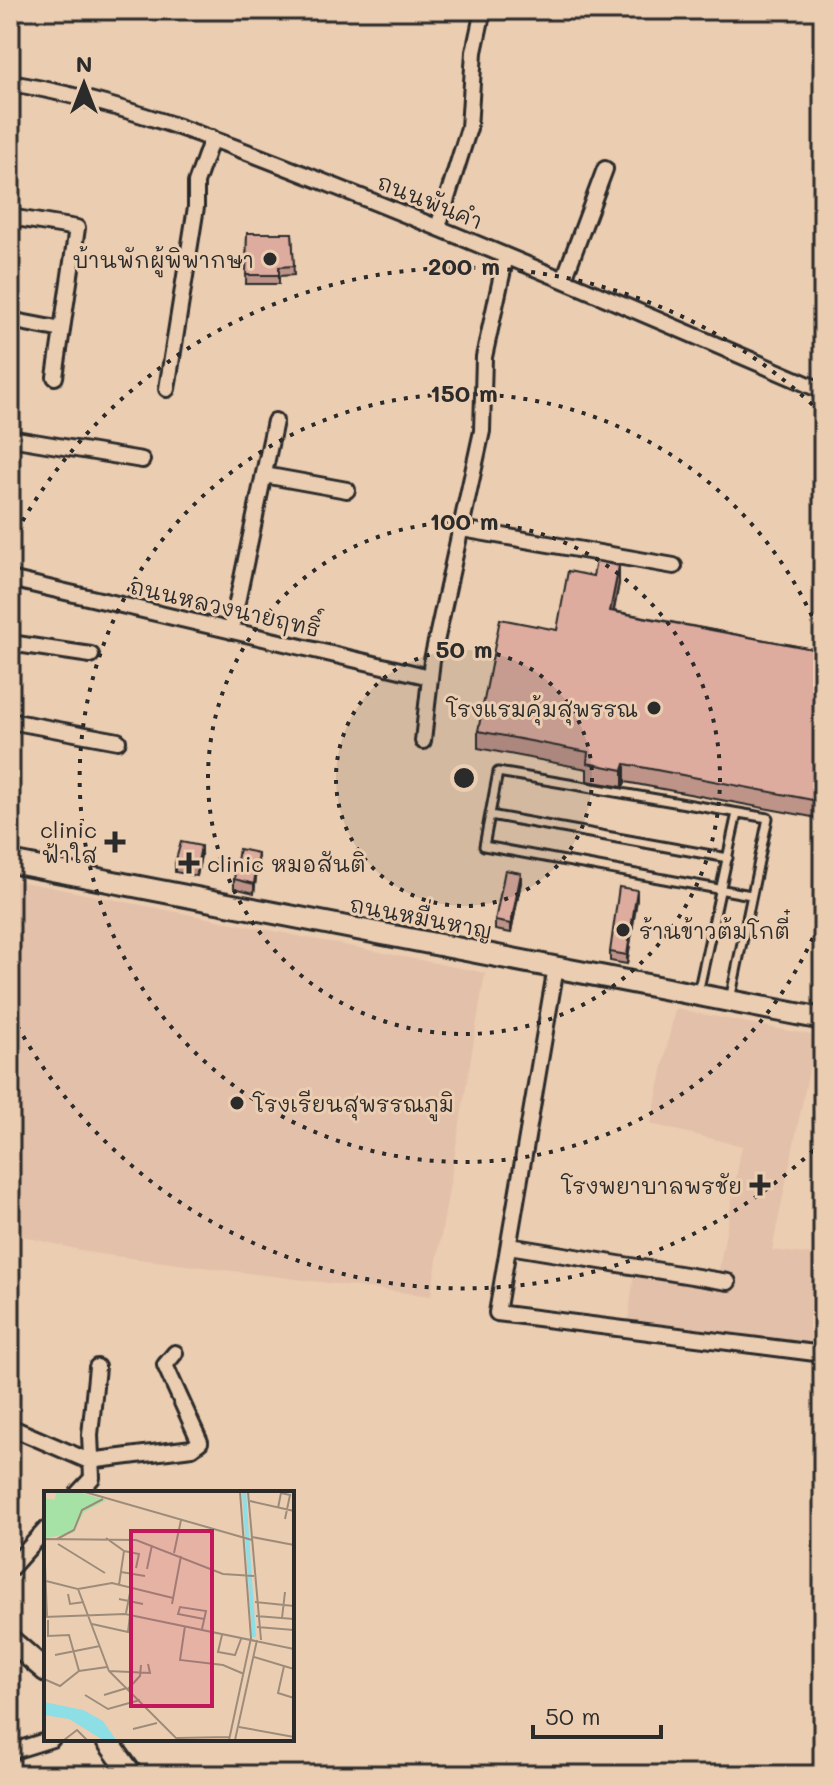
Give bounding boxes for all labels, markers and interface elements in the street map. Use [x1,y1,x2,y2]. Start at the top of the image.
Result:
north arrow [44,44,124,124]
text: N [76,49,92,78]
street label: ถนนพันคำ [373,167,487,235]
place label: บ้านพักผู้พิพากษา [72,245,254,278]
marker: บ้านพักผู้พิพากษา [261,250,279,268]
text: 200 m [428,250,500,281]
text: 150 m [430,377,498,408]
text: 100 m [429,505,499,536]
street label: ถนนหลวงนายฤทธิ์ [126,565,325,644]
text: 50 m [435,633,493,664]
place label: โรงแรมคุ้มสุพรรณ [445,694,638,726]
marker: โรงแรมคุ้มสุพรรณ [645,699,663,717]
centre of rings [450,764,478,792]
place label: clinic ฟ้าใส [40,815,97,869]
marker: clinic ฟ้าใส [104,831,126,853]
place label: clinic หมอสันติ [207,849,366,878]
marker: clinic หมอสันติ [178,852,200,874]
street label: ถนนหมื่นหาญ [347,884,496,945]
place label: ร้านข้าวต้มโกตี๋ [639,909,791,945]
marker: ร้านข้าวต้มโกตี๋ [614,921,632,939]
place label: โรงเรียนสุพรรณภูมิ [252,1089,454,1122]
marker: โรงเรียนสุพรรณภูมิ [228,1094,246,1112]
place label: โรงพยาบาลพรชัย [560,1171,742,1200]
marker: โรงพยาบาลพรชัย [749,1174,771,1196]
inset map [44,1491,294,1741]
scale bar [533,1689,661,1739]
text: 50 m [545,1700,601,1731]

